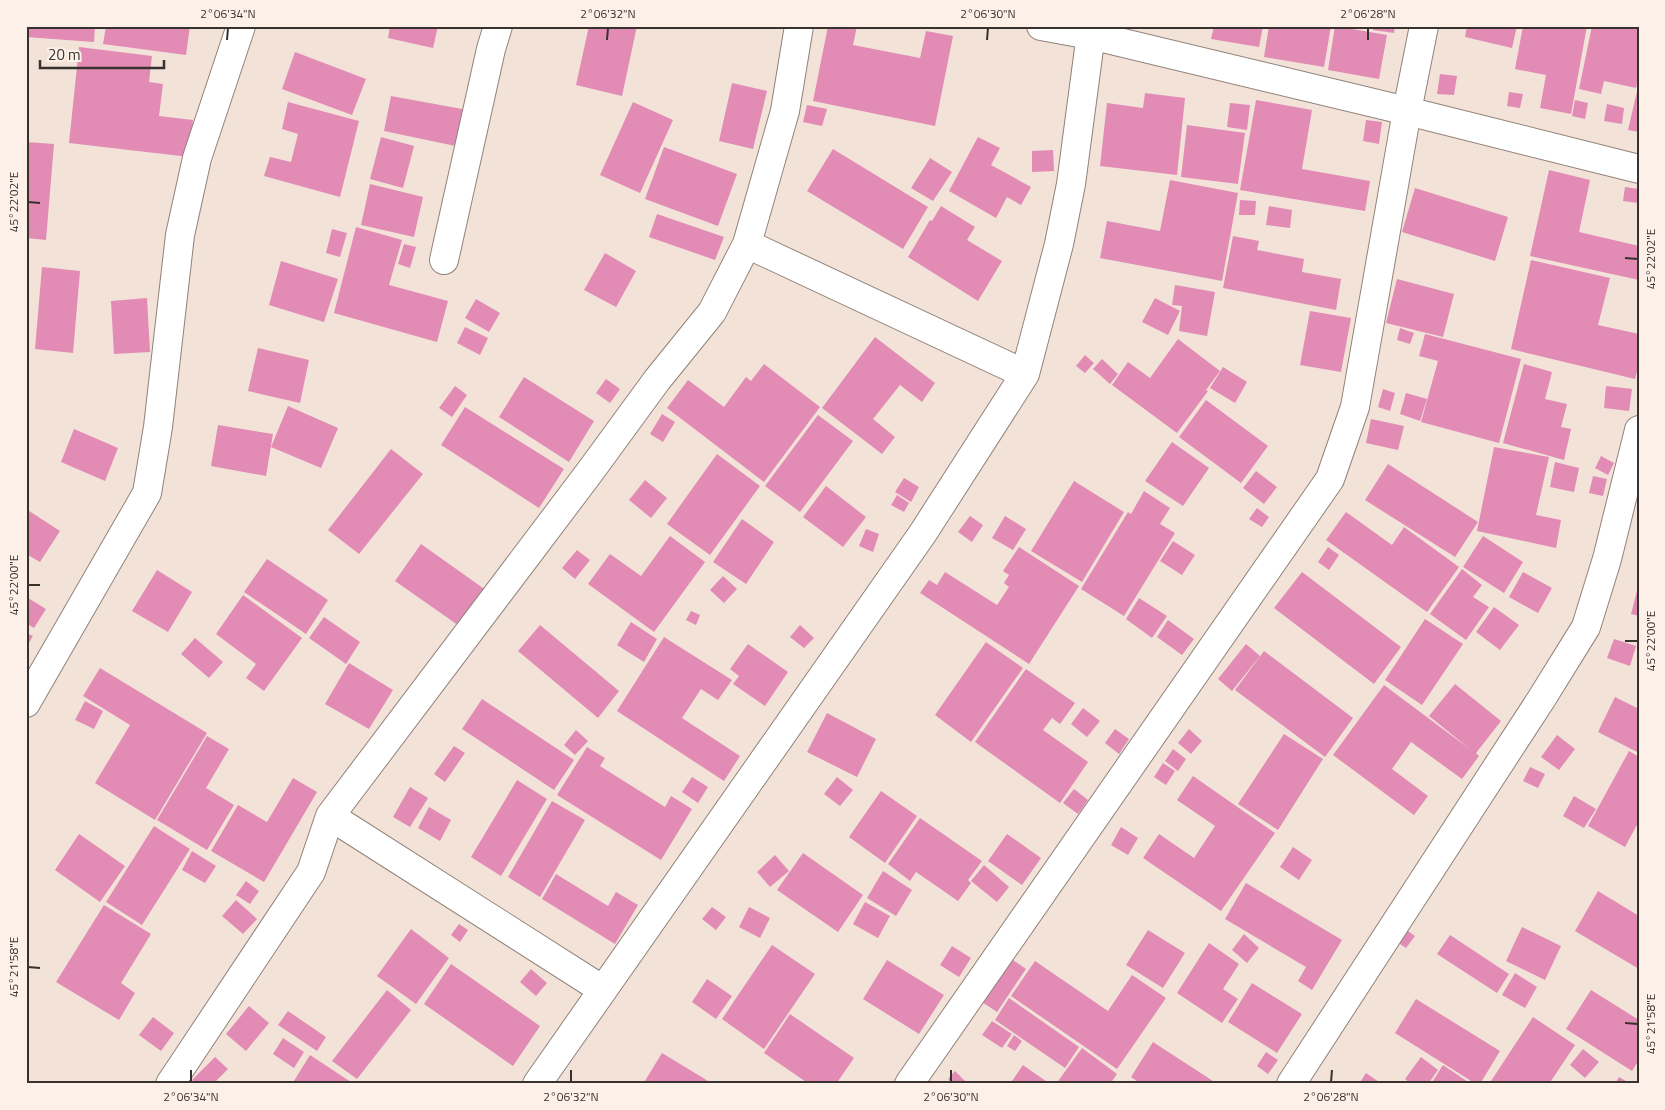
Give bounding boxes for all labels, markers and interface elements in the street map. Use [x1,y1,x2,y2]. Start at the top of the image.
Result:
text: 2°06'34"N [200,4,256,23]
text: 2°06'32"N [580,4,636,23]
text: 2°06'30"N [960,4,1016,23]
text: 2°06'28"N [1340,4,1396,23]
scale bar [40,38,164,70]
text: 20 m [48,43,81,66]
text: 45°22'02"E [4,171,23,232]
text: 45°22'02"E [1641,228,1660,289]
text: 45°22'00"E [4,554,23,615]
text: 45°22'00"E [1641,610,1660,671]
text: 45°21'58"E [4,936,23,997]
text: 45°21'58"E [1641,993,1660,1054]
text: 2°06'34"N [163,1087,219,1106]
text: 2°06'32"N [543,1087,599,1106]
text: 2°06'30"N [923,1087,979,1106]
text: 2°06'28"N [1303,1087,1359,1106]

